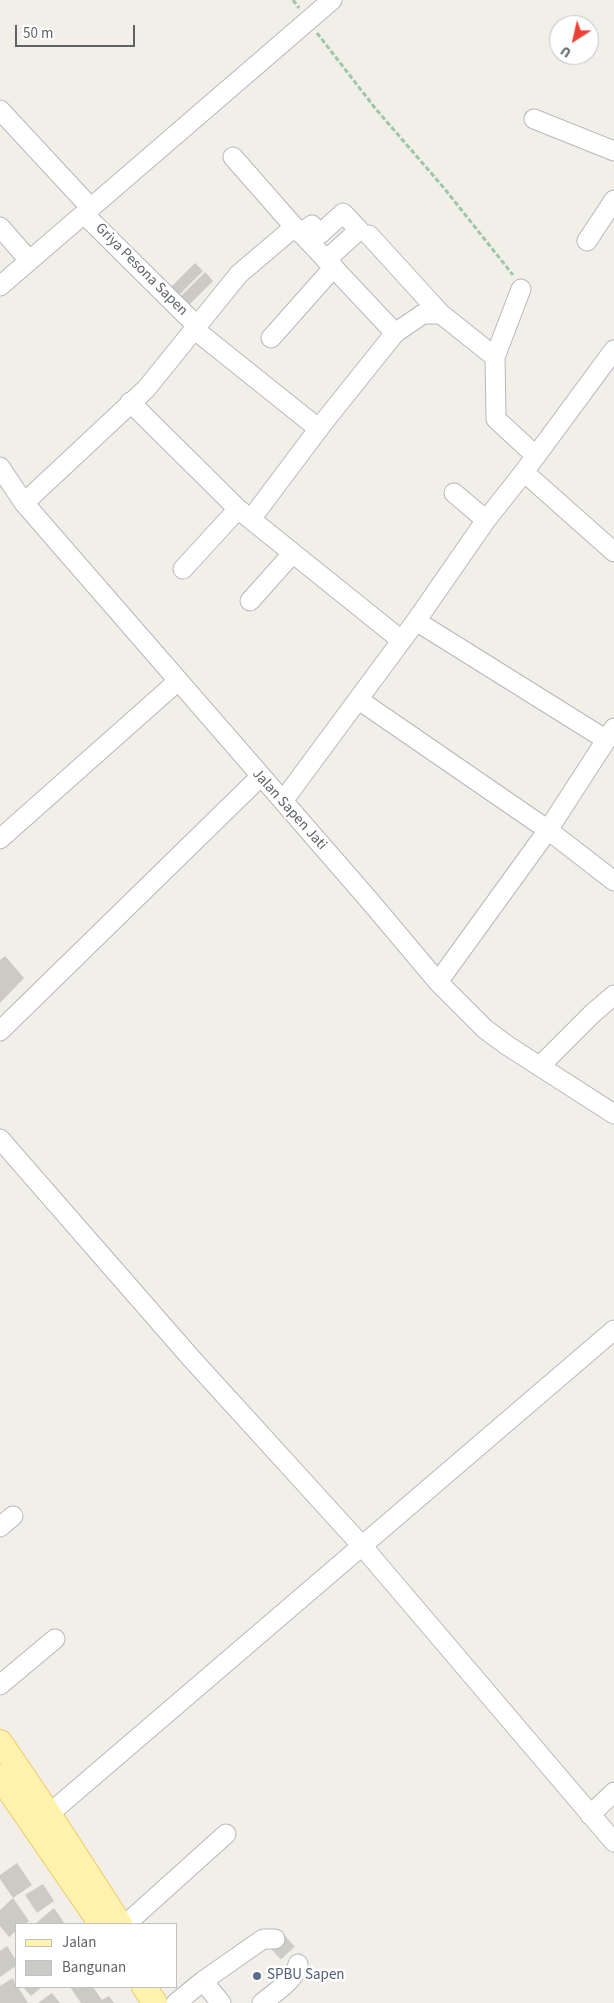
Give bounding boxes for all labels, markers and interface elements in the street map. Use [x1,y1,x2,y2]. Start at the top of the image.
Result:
scale bar [18,15,138,47]
north arrow [549,15,599,65]
text: 50 m [23,23,53,44]
text: U [556,41,576,62]
street label: Griya Pesona Sapen [91,220,191,320]
street label: Jalan Sapen Jati [248,766,330,854]
legend [15,1923,178,1988]
text: Jalan [62,1932,96,1953]
text: Bangunan [62,1957,126,1978]
place label: SPBU Sapen [267,1967,345,1985]
marker: SPBU Sapen [251,1970,263,1982]

